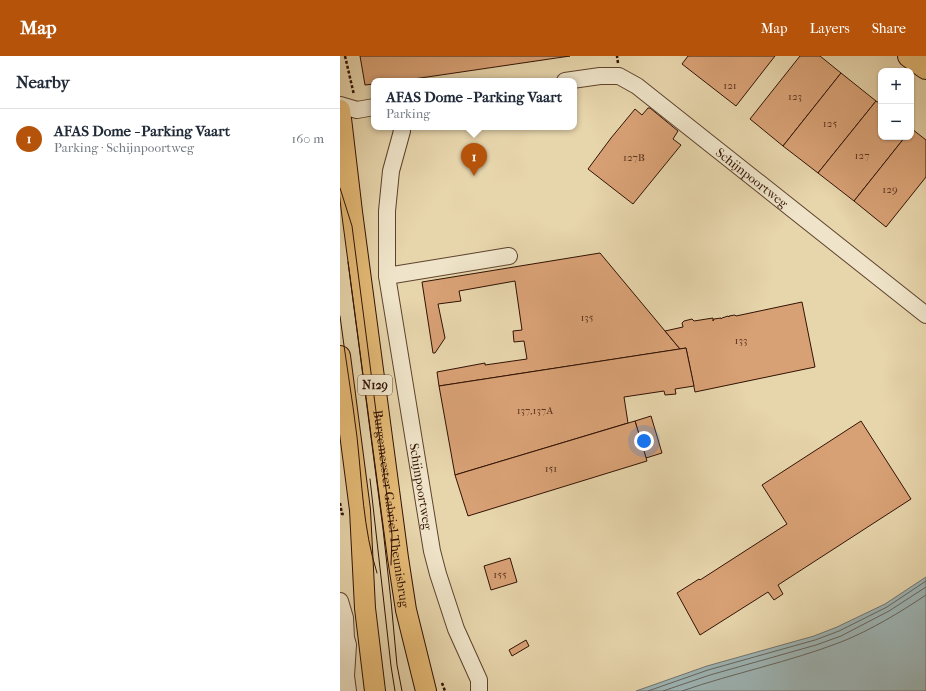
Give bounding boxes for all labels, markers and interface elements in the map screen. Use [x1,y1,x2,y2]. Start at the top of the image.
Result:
text: Map [20,17,56,39]
text: Map [761,20,788,37]
text: Layers [810,20,850,37]
text: Share [872,20,906,37]
map controls [878,68,914,140]
button: + [878,68,914,104]
text: Nearby [16,72,70,92]
popup [371,78,577,130]
house number: 121 [723,79,737,92]
text: AFAS Dome - Parking Vaart [386,88,562,106]
house number: 123 [788,90,802,103]
button: − [878,104,914,140]
text: Parking [386,106,430,121]
house number: 125 [823,117,837,130]
text: AFAS Dome - Parking Vaart [54,122,230,140]
text: 1 [27,131,31,146]
text: 160 m [292,131,324,146]
text: Parking · Schijnpoortweg [54,140,194,155]
pin: 1 [461,143,487,176]
street label: Schijnpoortweg [713,145,792,211]
house number: 127 [855,149,869,162]
house number: 127B [623,151,645,164]
house number: 129 [882,183,898,196]
house number: 135 [580,311,594,324]
house number: 133 [735,334,747,347]
road number: N129 [358,375,392,395]
house number: 137,137A [517,404,554,417]
street label: Burgemeester Gabriel Theunisbrug [370,409,413,610]
your location [634,431,654,451]
street label: Schijnpoortweg [406,442,436,532]
house number: 151 [545,462,557,475]
house number: 155 [493,568,507,581]

